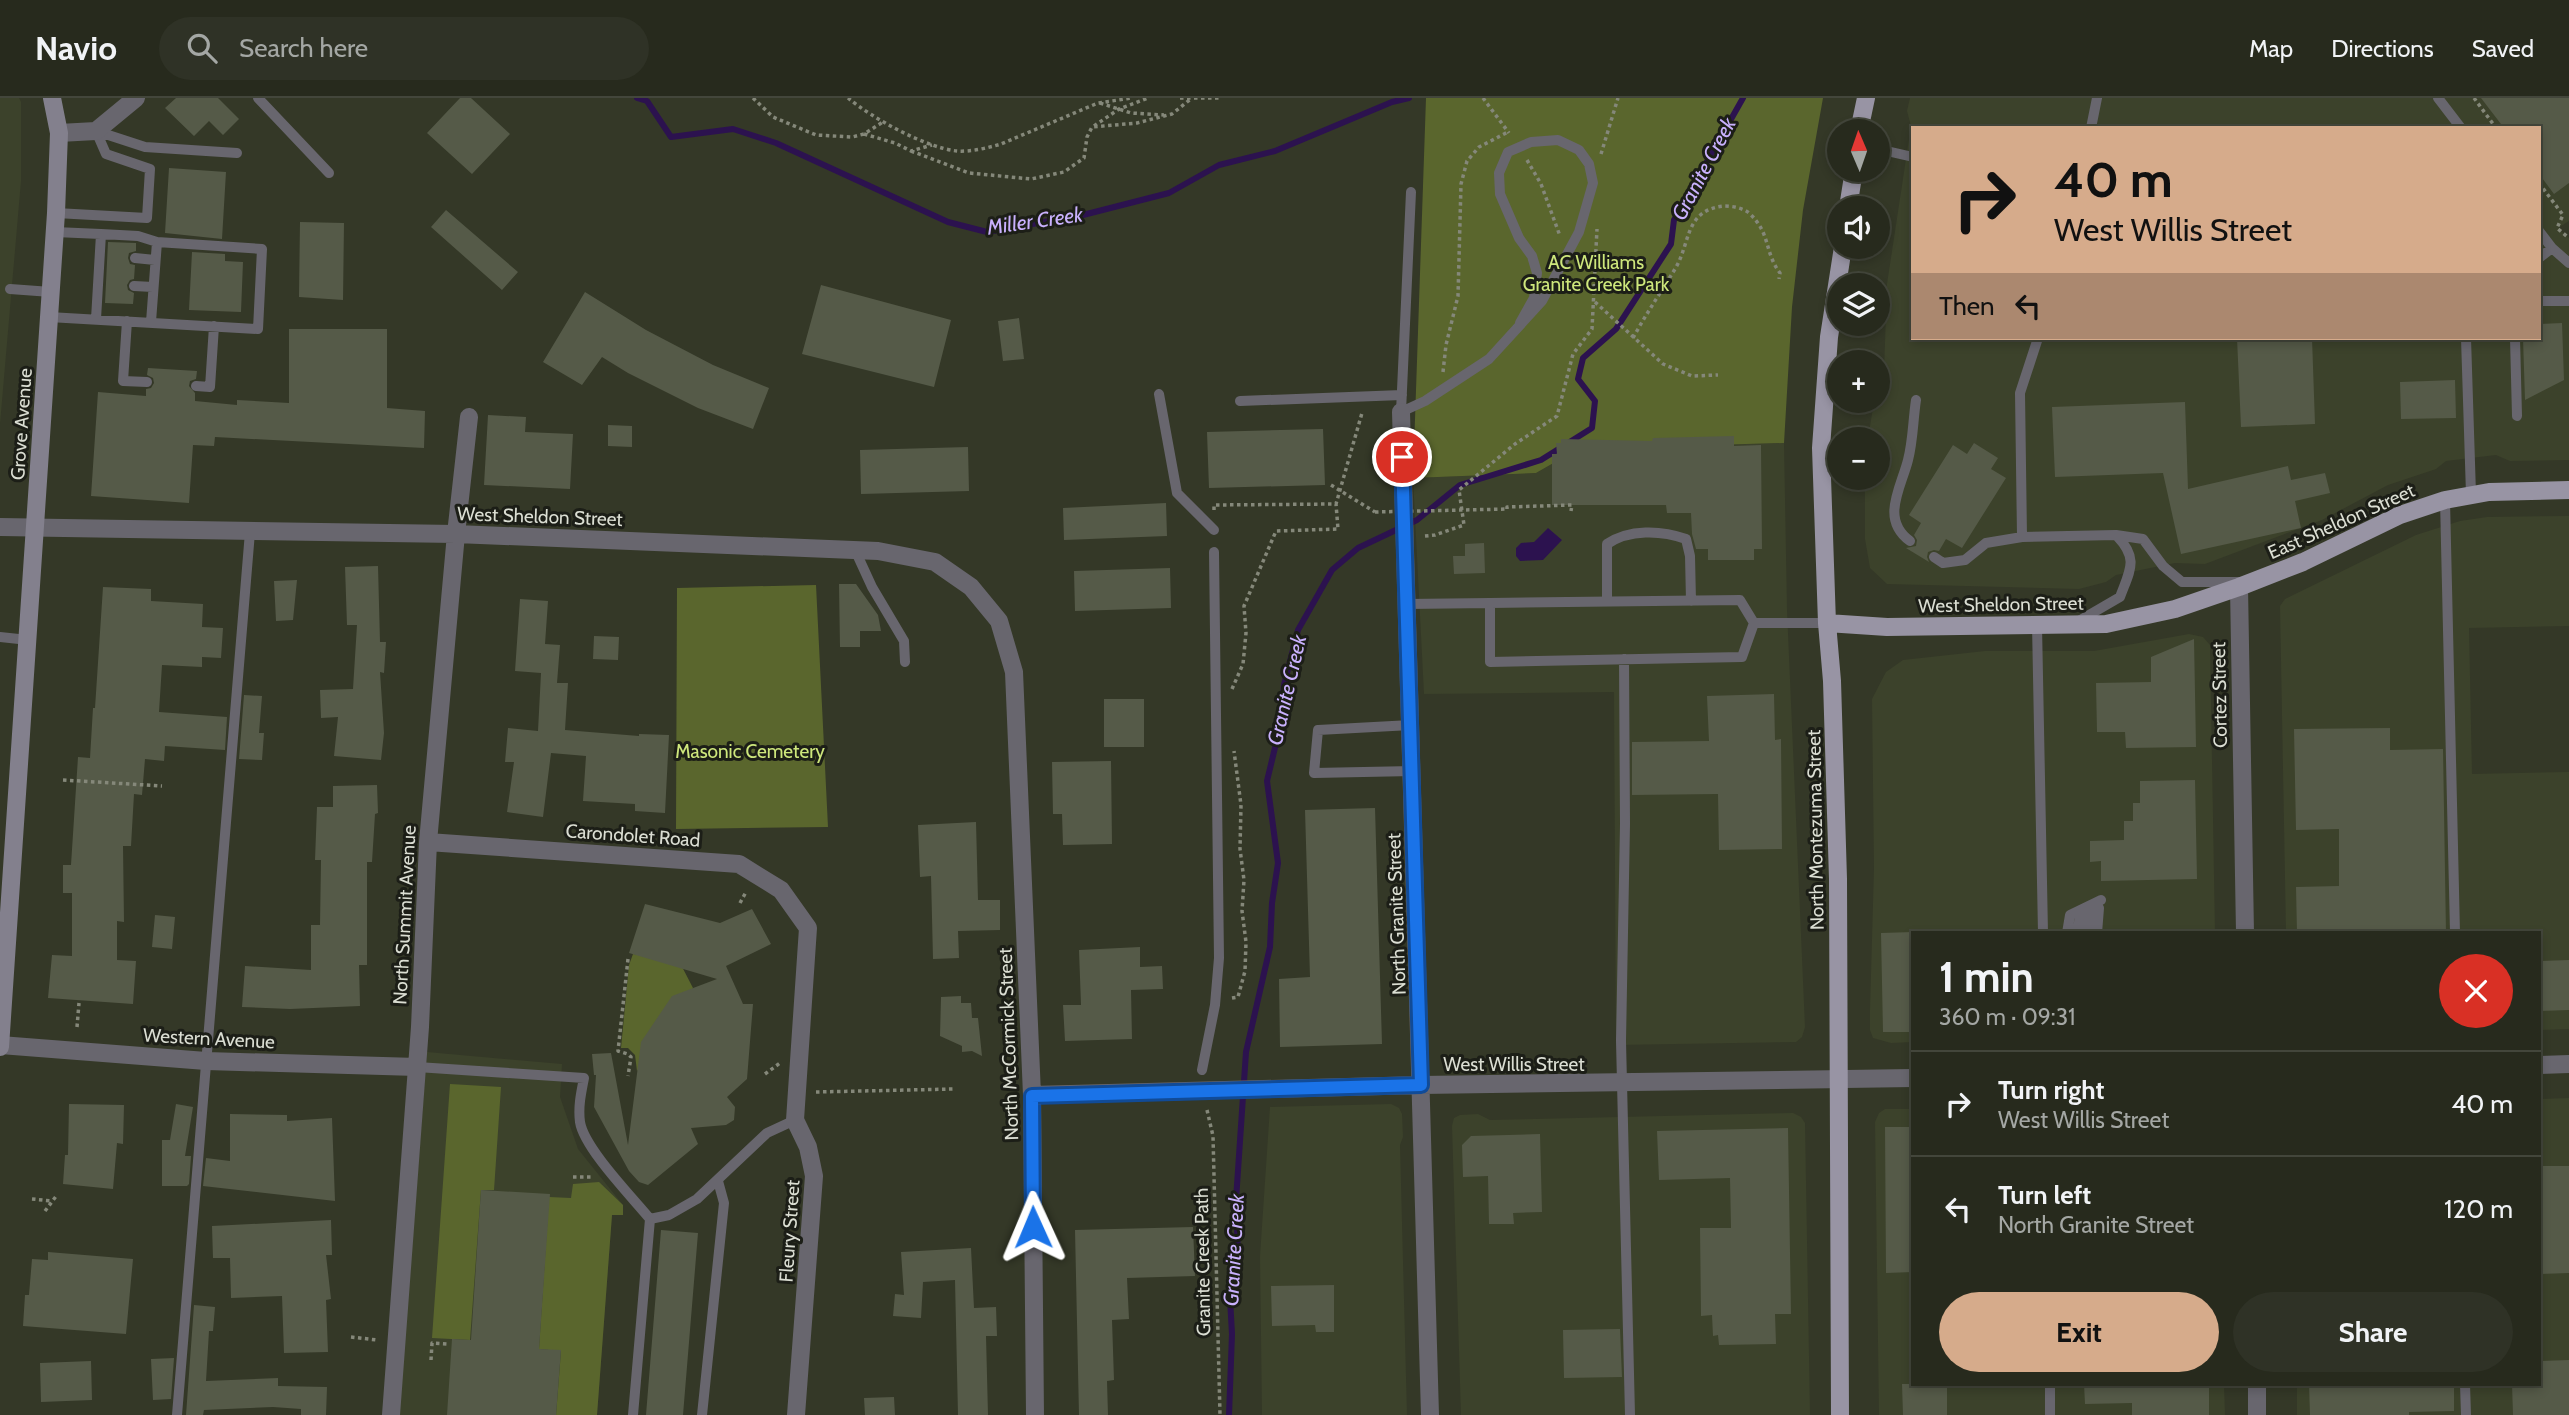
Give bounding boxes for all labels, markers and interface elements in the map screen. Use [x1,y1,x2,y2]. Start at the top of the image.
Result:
search box [159,17,649,80]
text: Navio [35,28,117,68]
icon: search [183,29,221,67]
text: Search here [239,32,368,64]
text: Map [2249,34,2293,63]
text: Directions [2331,34,2434,63]
text: Saved [2472,34,2534,63]
water label: Granite Creek [1666,112,1741,224]
north arrow [1827,119,1890,182]
map controls [1827,119,1890,490]
text: 40 m [2054,150,2173,209]
icon: right [1939,154,2030,245]
button: sound [1827,196,1890,259]
water label: Miller Creek [984,201,1085,240]
text: West Willis Street [2054,210,2292,249]
park label: AC Williams Granite Creek Park [1523,251,1670,296]
button: layers [1827,273,1890,336]
icon: left [2009,287,2047,325]
text: Then [1939,290,1995,322]
button: + [1827,350,1890,413]
street label: Grove Avenue [6,367,37,481]
pin [1372,427,1432,487]
button: − [1827,427,1890,490]
icon: arrive [1383,438,1421,476]
street label: East Sheldon Street [2264,479,2419,564]
street label: West Sheldon Street [457,502,624,531]
street label: West Sheldon Street [1918,592,2085,617]
water label: Granite Creek [1262,631,1312,748]
street label: Cortez Street [2207,641,2232,748]
street label: North Montezuma Street [1802,729,1829,930]
park label: Masonic Cemetery [675,740,825,763]
street label: Carondolet Road [565,819,701,852]
street label: North Summit Avenue [388,824,421,1005]
street label: North Granite Street [1382,832,1411,995]
street label: North McCormick Street [994,947,1023,1141]
text: 1 min [1939,951,2034,1003]
button: close [2439,954,2513,1028]
text: 360 m · 09:31 [1939,1003,2076,1031]
street label: Western Avenue [142,1024,276,1053]
street label: West Willis Street [1443,1053,1585,1076]
text: Turn right [1998,1074,2104,1106]
icon: right [1939,1085,1977,1123]
text: 40 m [2451,1088,2513,1120]
text: West Willis Street [1998,1106,2169,1134]
street label: Fleury Street [774,1178,805,1283]
text: Turn left [1998,1179,2091,1211]
street label: Granite Creek Path [1190,1188,1215,1336]
position arrow [996,1190,1070,1264]
icon: left [1939,1190,1977,1228]
water label: Granite Creek [1218,1192,1249,1307]
text: 120 m [2444,1193,2513,1225]
text: North Granite Street [1998,1211,2194,1239]
button: Exit [1939,1292,2219,1372]
button: Share [2233,1292,2513,1372]

